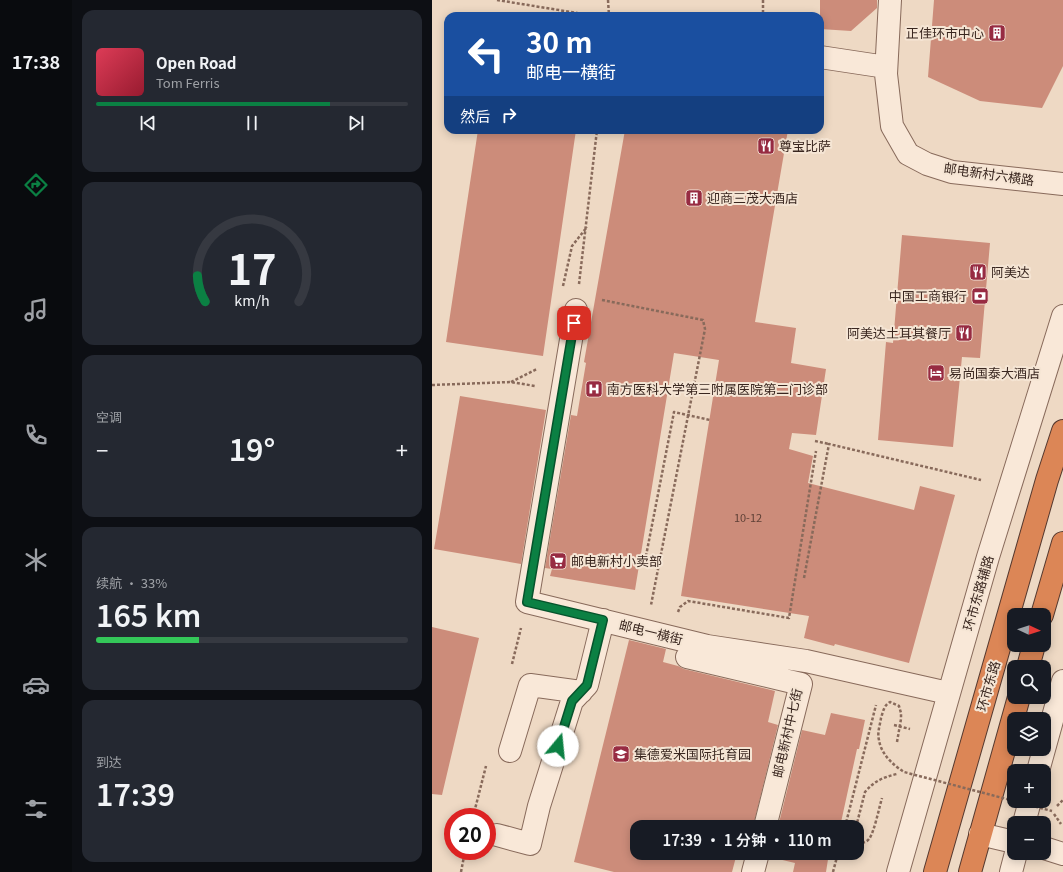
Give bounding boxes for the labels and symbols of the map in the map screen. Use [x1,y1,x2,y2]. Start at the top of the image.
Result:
place label: 正佳环市中心 [906,23,984,42]
building icon: 正佳环市中心 [987,23,1007,43]
restaurant icon: 尊宝比萨 [756,136,776,156]
place label: 尊宝比萨 [779,136,831,155]
street label: 邮电新村六横路 [943,158,1035,189]
building icon: 迎商三茂大酒店 [684,188,704,208]
place label: 迎商三茂大酒店 [707,188,798,207]
restaurant icon: 阿美达 [968,262,988,282]
place label: 阿美达 [991,262,1030,281]
place label: 中国工商银行 [889,286,967,305]
bank icon: 中国工商银行 [970,286,990,306]
pin [557,306,591,340]
place label: 阿美达土耳其餐厅 [847,323,951,342]
restaurant icon: 阿美达土耳其餐厅 [954,323,974,343]
hotel icon: 易尚国泰大酒店 [926,363,946,383]
place label: 易尚国泰大酒店 [949,363,1040,382]
hospital icon: 南方医科大学第三附属医院第二门诊部 [584,379,604,399]
place label: 南方医科大学第三附属医院第二门诊部 [607,379,828,398]
house number: 10-12 [734,509,762,525]
supermarket icon: 邮电新村小卖部 [548,551,568,571]
place label: 邮电新村小卖部 [571,551,662,570]
street label: 环市东路辅路 [958,553,997,633]
north arrow [1007,608,1051,652]
street label: 邮电一横街 [617,614,685,649]
street label: 环市东路 [971,658,1004,713]
street label: 邮电新村中七街 [767,686,806,779]
position arrow [537,725,579,767]
school or university icon: 集德爱米国际托育园 [611,744,631,764]
place label: 集德爱米国际托育园 [634,744,751,763]
speed limit sign: 20 [444,808,496,860]

